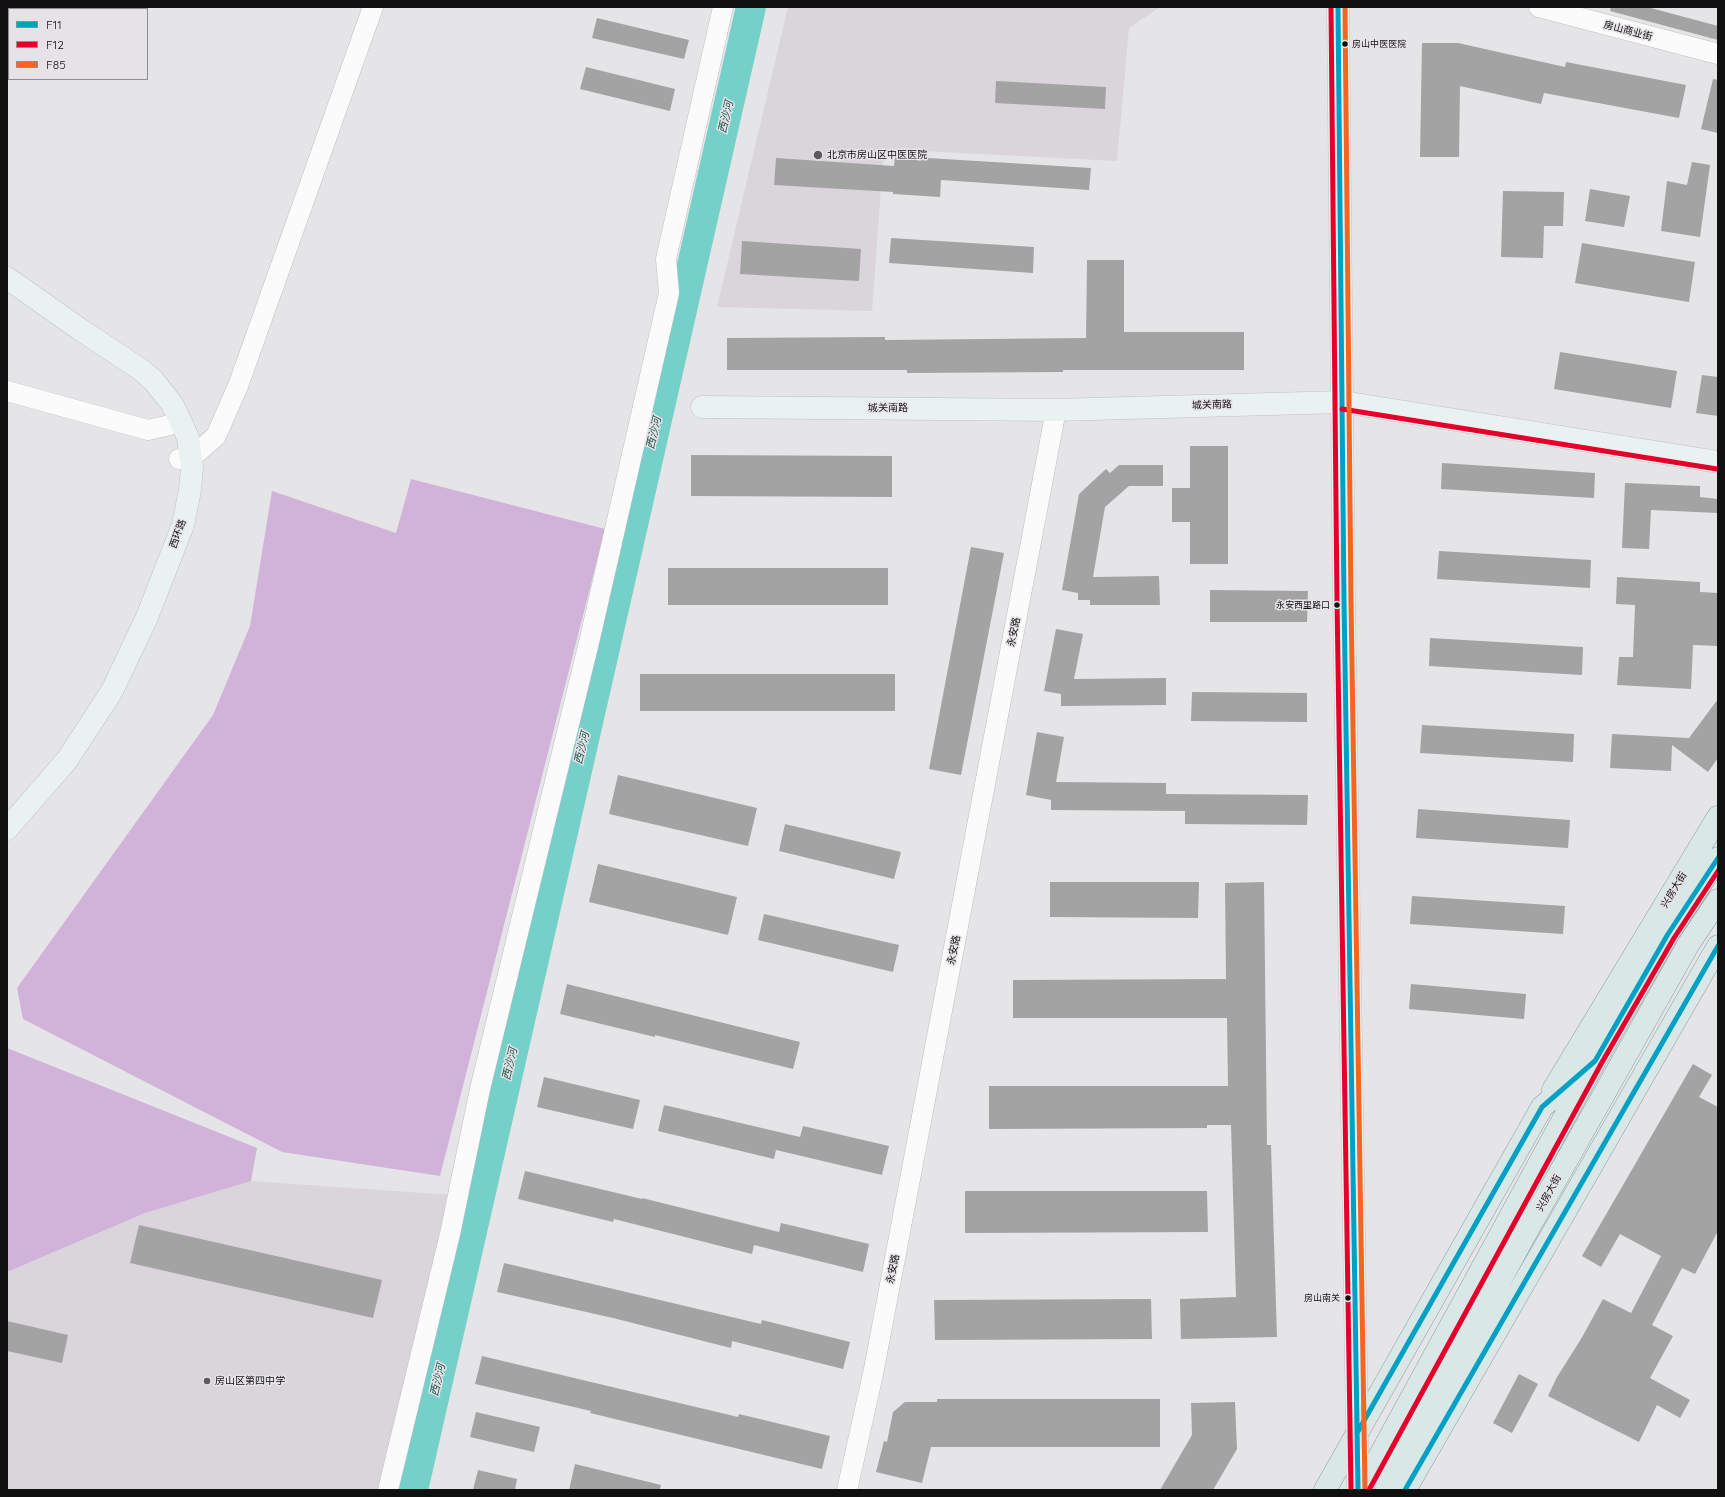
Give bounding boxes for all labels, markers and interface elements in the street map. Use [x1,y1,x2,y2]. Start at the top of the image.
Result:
legend [8,8,148,80]
text: F11 [46,17,62,32]
street label: 房山商业街 [1602,19,1654,43]
text: F12 [46,37,64,52]
marker: 房山中医医院 [1340,39,1350,49]
place label: 房山中医医院 [1352,39,1406,49]
text: F85 [46,57,66,72]
water label: 西沙河 [716,99,736,135]
marker: 北京市房山区中医医院 [812,149,824,161]
place label: 北京市房山区中医医院 [827,149,927,161]
street label: 城关南路 [1192,398,1232,412]
street label: 城关南路 [868,402,908,414]
water label: 西沙河 [644,415,664,451]
street label: 西环路 [167,518,189,550]
place label: 永安西里路口 [1276,600,1330,610]
marker: 永安西里路口 [1332,600,1342,610]
street label: 永安路 [1005,616,1023,648]
water label: 西沙河 [572,730,592,766]
street label: 兴房大街 [1659,870,1689,910]
street label: 永安路 [945,934,963,966]
water label: 西沙河 [500,1046,520,1082]
street label: 兴房大街 [1534,1173,1564,1213]
street label: 永安路 [884,1253,902,1285]
place label: 房山南关 [1304,1293,1340,1303]
marker: 房山南关 [1343,1293,1353,1303]
water label: 西沙河 [428,1362,448,1398]
place label: 房山区第四中学 [215,1375,285,1387]
marker: 房山区第四中学 [202,1376,212,1386]

